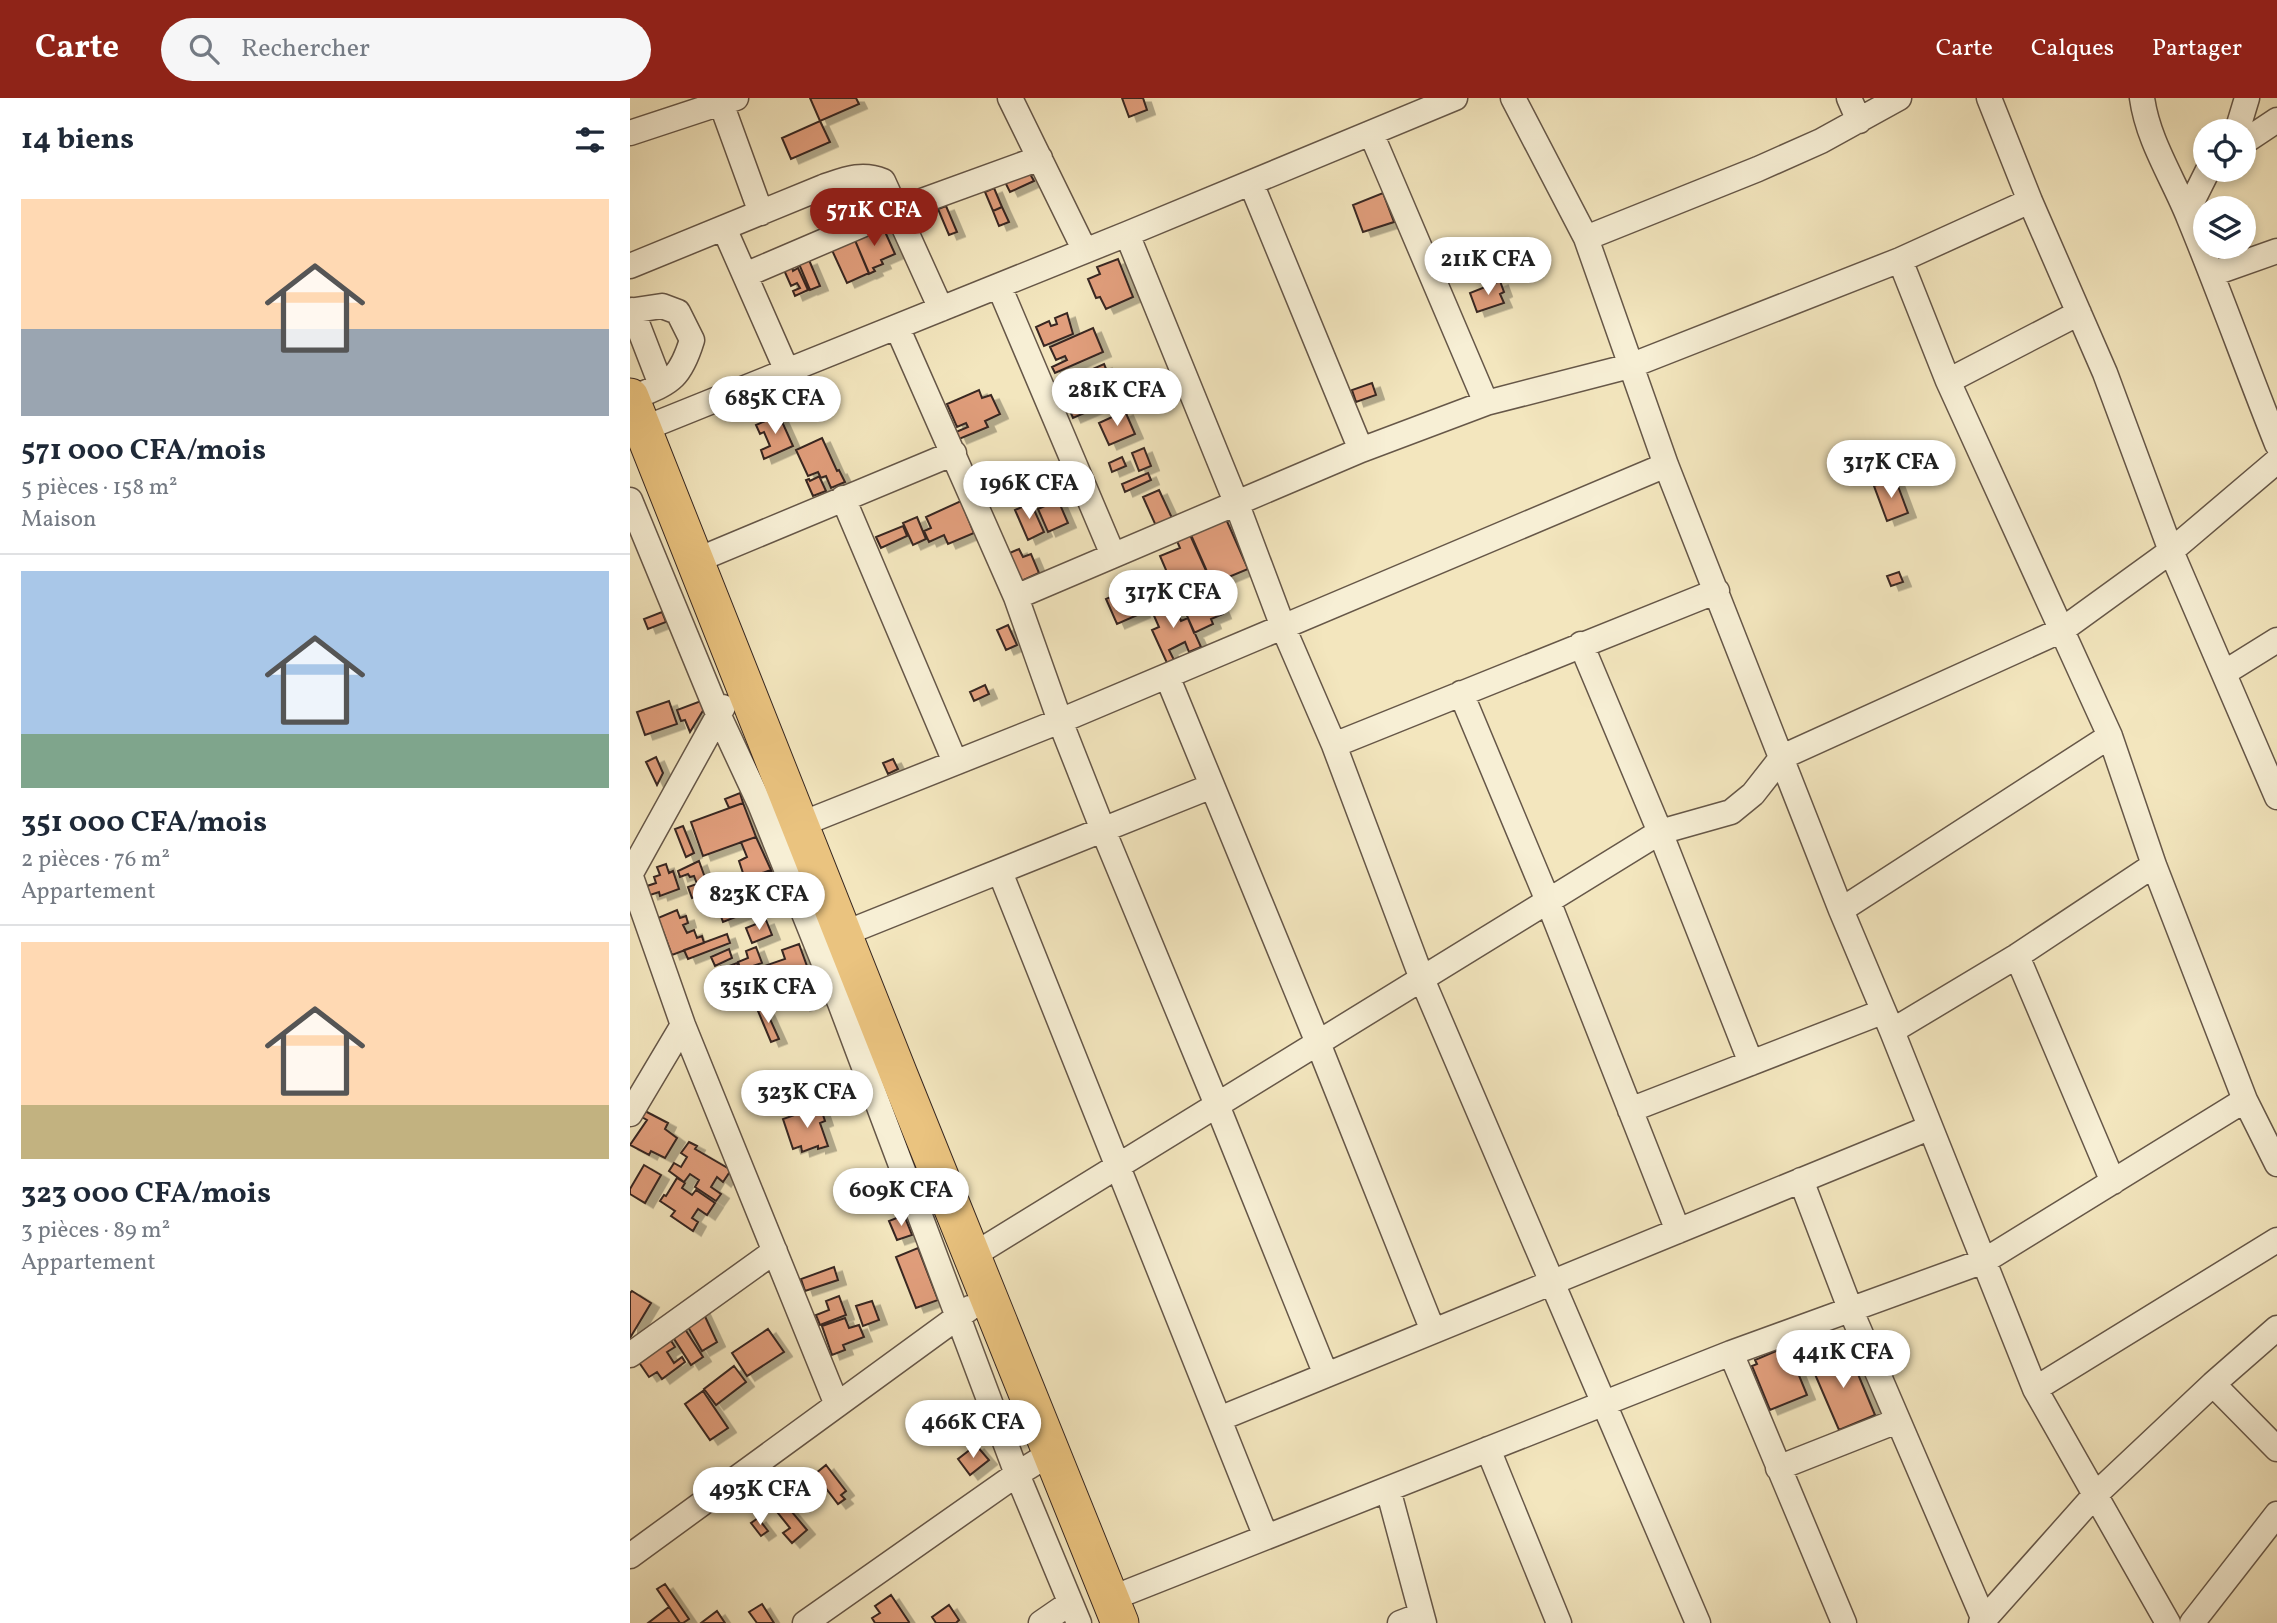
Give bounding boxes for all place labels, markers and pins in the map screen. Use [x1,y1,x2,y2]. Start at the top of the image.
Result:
pin: 571K CFA [802,188,946,248]
pin: 211K CFA [1416,238,1560,297]
pin: 281K CFA [1045,368,1189,428]
pin: 685K CFA [703,376,847,436]
pin: 317K CFA [1819,440,1963,500]
pin: 196K CFA [957,462,1101,521]
pin: 317K CFA [1101,570,1245,630]
pin: 823K CFA [687,872,831,932]
pin: 351K CFA [696,965,840,1025]
pin: 323K CFA [735,1070,879,1130]
pin: 609K CFA [829,1168,973,1228]
pin: 441K CFA [1771,1330,1915,1390]
pin: 466K CFA [901,1400,1045,1460]
pin: 493K CFA [688,1468,832,1527]

